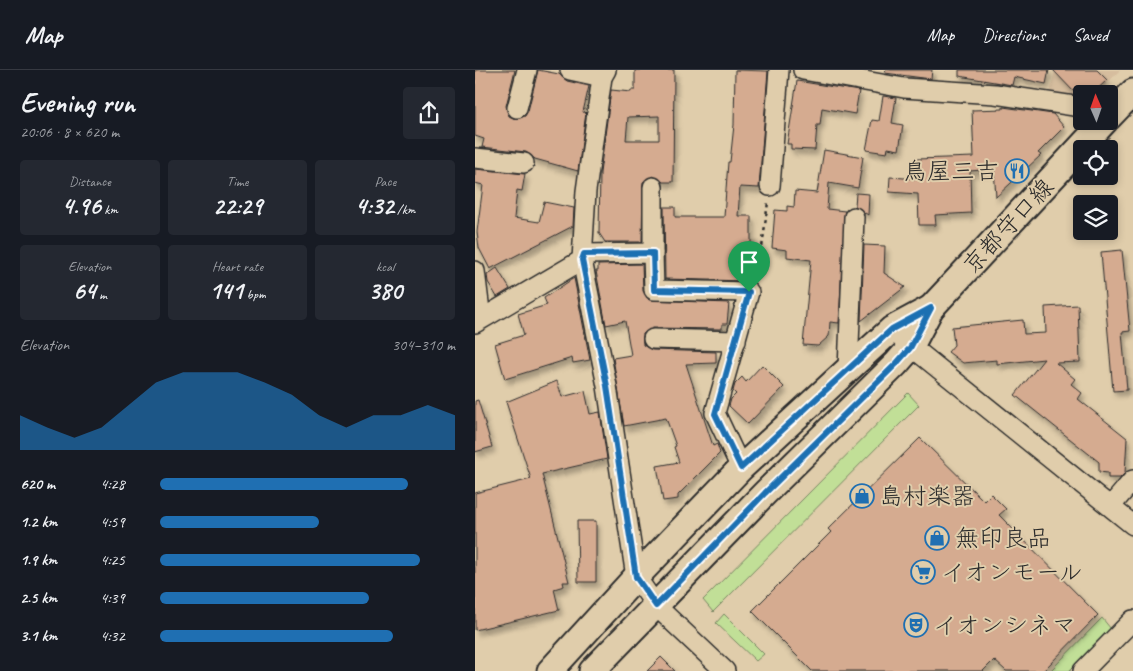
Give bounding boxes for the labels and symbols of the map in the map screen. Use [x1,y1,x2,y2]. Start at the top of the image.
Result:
north arrow [1073,85,1117,130]
place label: 鳥屋三吉 [903,156,999,186]
restaurant icon: 鳥屋三吉 [1004,158,1030,184]
street label: 京都守口線 [956,172,1060,280]
pin [728,241,770,292]
place label: 島村楽器 [879,481,975,511]
shop icon: 島村楽器 [849,483,875,509]
place label: 無印良品 [955,523,1051,553]
shop icon: 無印良品 [924,525,950,551]
place label: イオンモール [941,557,1083,587]
supermarket icon: イオンモール [910,559,936,585]
place label: イオンシネマ [933,610,1076,640]
theatre icon: イオンシネマ [903,612,929,638]

